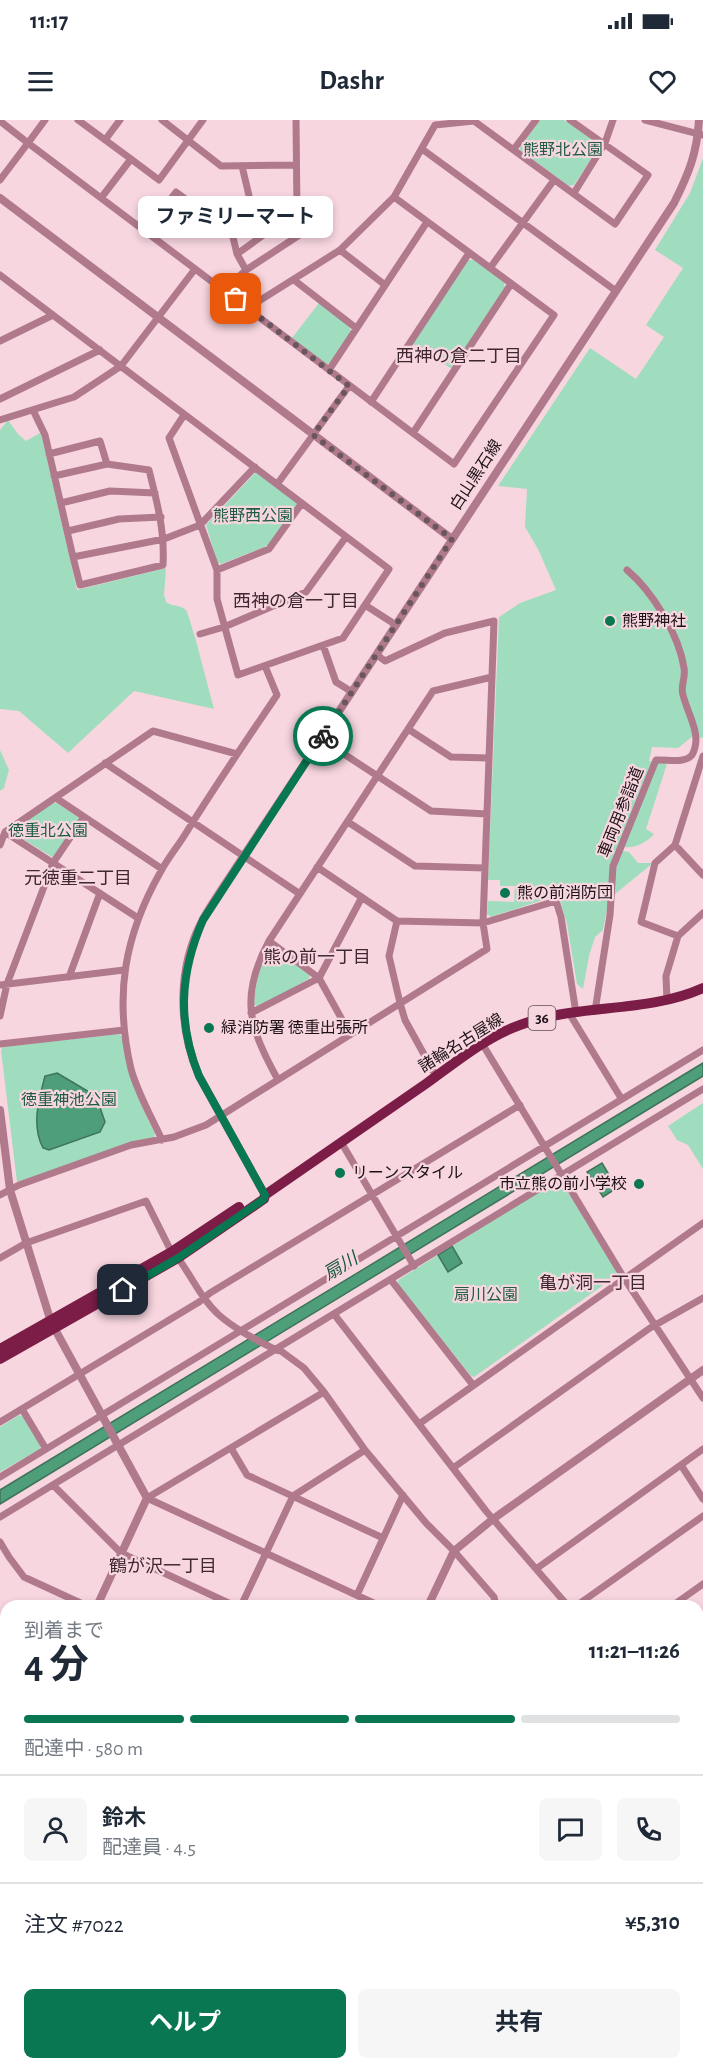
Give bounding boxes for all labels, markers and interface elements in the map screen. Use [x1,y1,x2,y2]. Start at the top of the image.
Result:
text: 11:17 [30,10,68,32]
icon: menu [24,65,57,98]
icon: heart [646,65,679,98]
text: Dashr [319,67,384,94]
park label: 熊野北公園 [523,141,603,158]
callout: ファミリーマート [138,197,334,239]
text: ファミリーマート [156,207,316,227]
pin [210,273,261,324]
icon: bag [219,282,252,315]
district label: 西神の倉二丁目 [396,347,522,366]
street label: 白山黒石線 [447,437,504,513]
park label: 熊野西公園 [213,507,293,524]
district label: 西神の倉一丁目 [233,592,359,611]
place label: 熊野神社 [622,612,686,629]
marker: 熊野神社 [603,614,617,628]
courier [293,706,353,766]
icon: bike [307,720,340,753]
street label: 車両用参詣道 [595,764,646,860]
park label: 徳重北公園 [8,822,88,839]
district label: 元徳重二丁目 [24,868,132,888]
place label: 熊の前消防団 [517,884,613,901]
marker: 熊の前消防団 [498,886,512,900]
district label: 熊の前一丁目 [263,947,371,967]
road number: 36 [528,1006,556,1030]
street label: 諸輪名古屋線 [416,1010,506,1075]
place label: 緑消防署 徳重出張所 [221,1019,368,1036]
marker: 緑消防署 徳重出張所 [202,1021,216,1035]
park label: 徳重神池公園 [21,1091,117,1108]
place label: リーンスタイル [352,1164,463,1181]
marker: リーンスタイル [333,1166,347,1180]
place label: 市立熊の前小学校 [499,1175,627,1192]
marker: 市立熊の前小学校 [632,1177,646,1191]
water label: 扇川 [320,1248,363,1284]
pin [97,1264,148,1315]
icon: home [106,1273,139,1306]
district label: 亀が洞一丁目 [539,1273,647,1293]
park label: 扇川公園 [454,1286,518,1303]
district label: 鶴が沢一丁目 [109,1556,217,1576]
text: 到着まで [24,1621,104,1641]
text: 11:21–11:26 [589,1640,680,1662]
text: 4 分 [24,1646,89,1685]
text: 配達中 · 580 m [24,1739,143,1759]
button: person [24,1798,87,1861]
button: chat [539,1798,602,1861]
button: phone [617,1798,680,1861]
text: 鈴木 [102,1807,146,1829]
text: 配達員 · 4.5 [102,1838,196,1858]
text: ¥5,310 [625,1911,680,1933]
text: 注文 #7022 [24,1914,124,1936]
button: ヘルプ [24,1989,346,2058]
button: 共有 [358,1989,680,2058]

